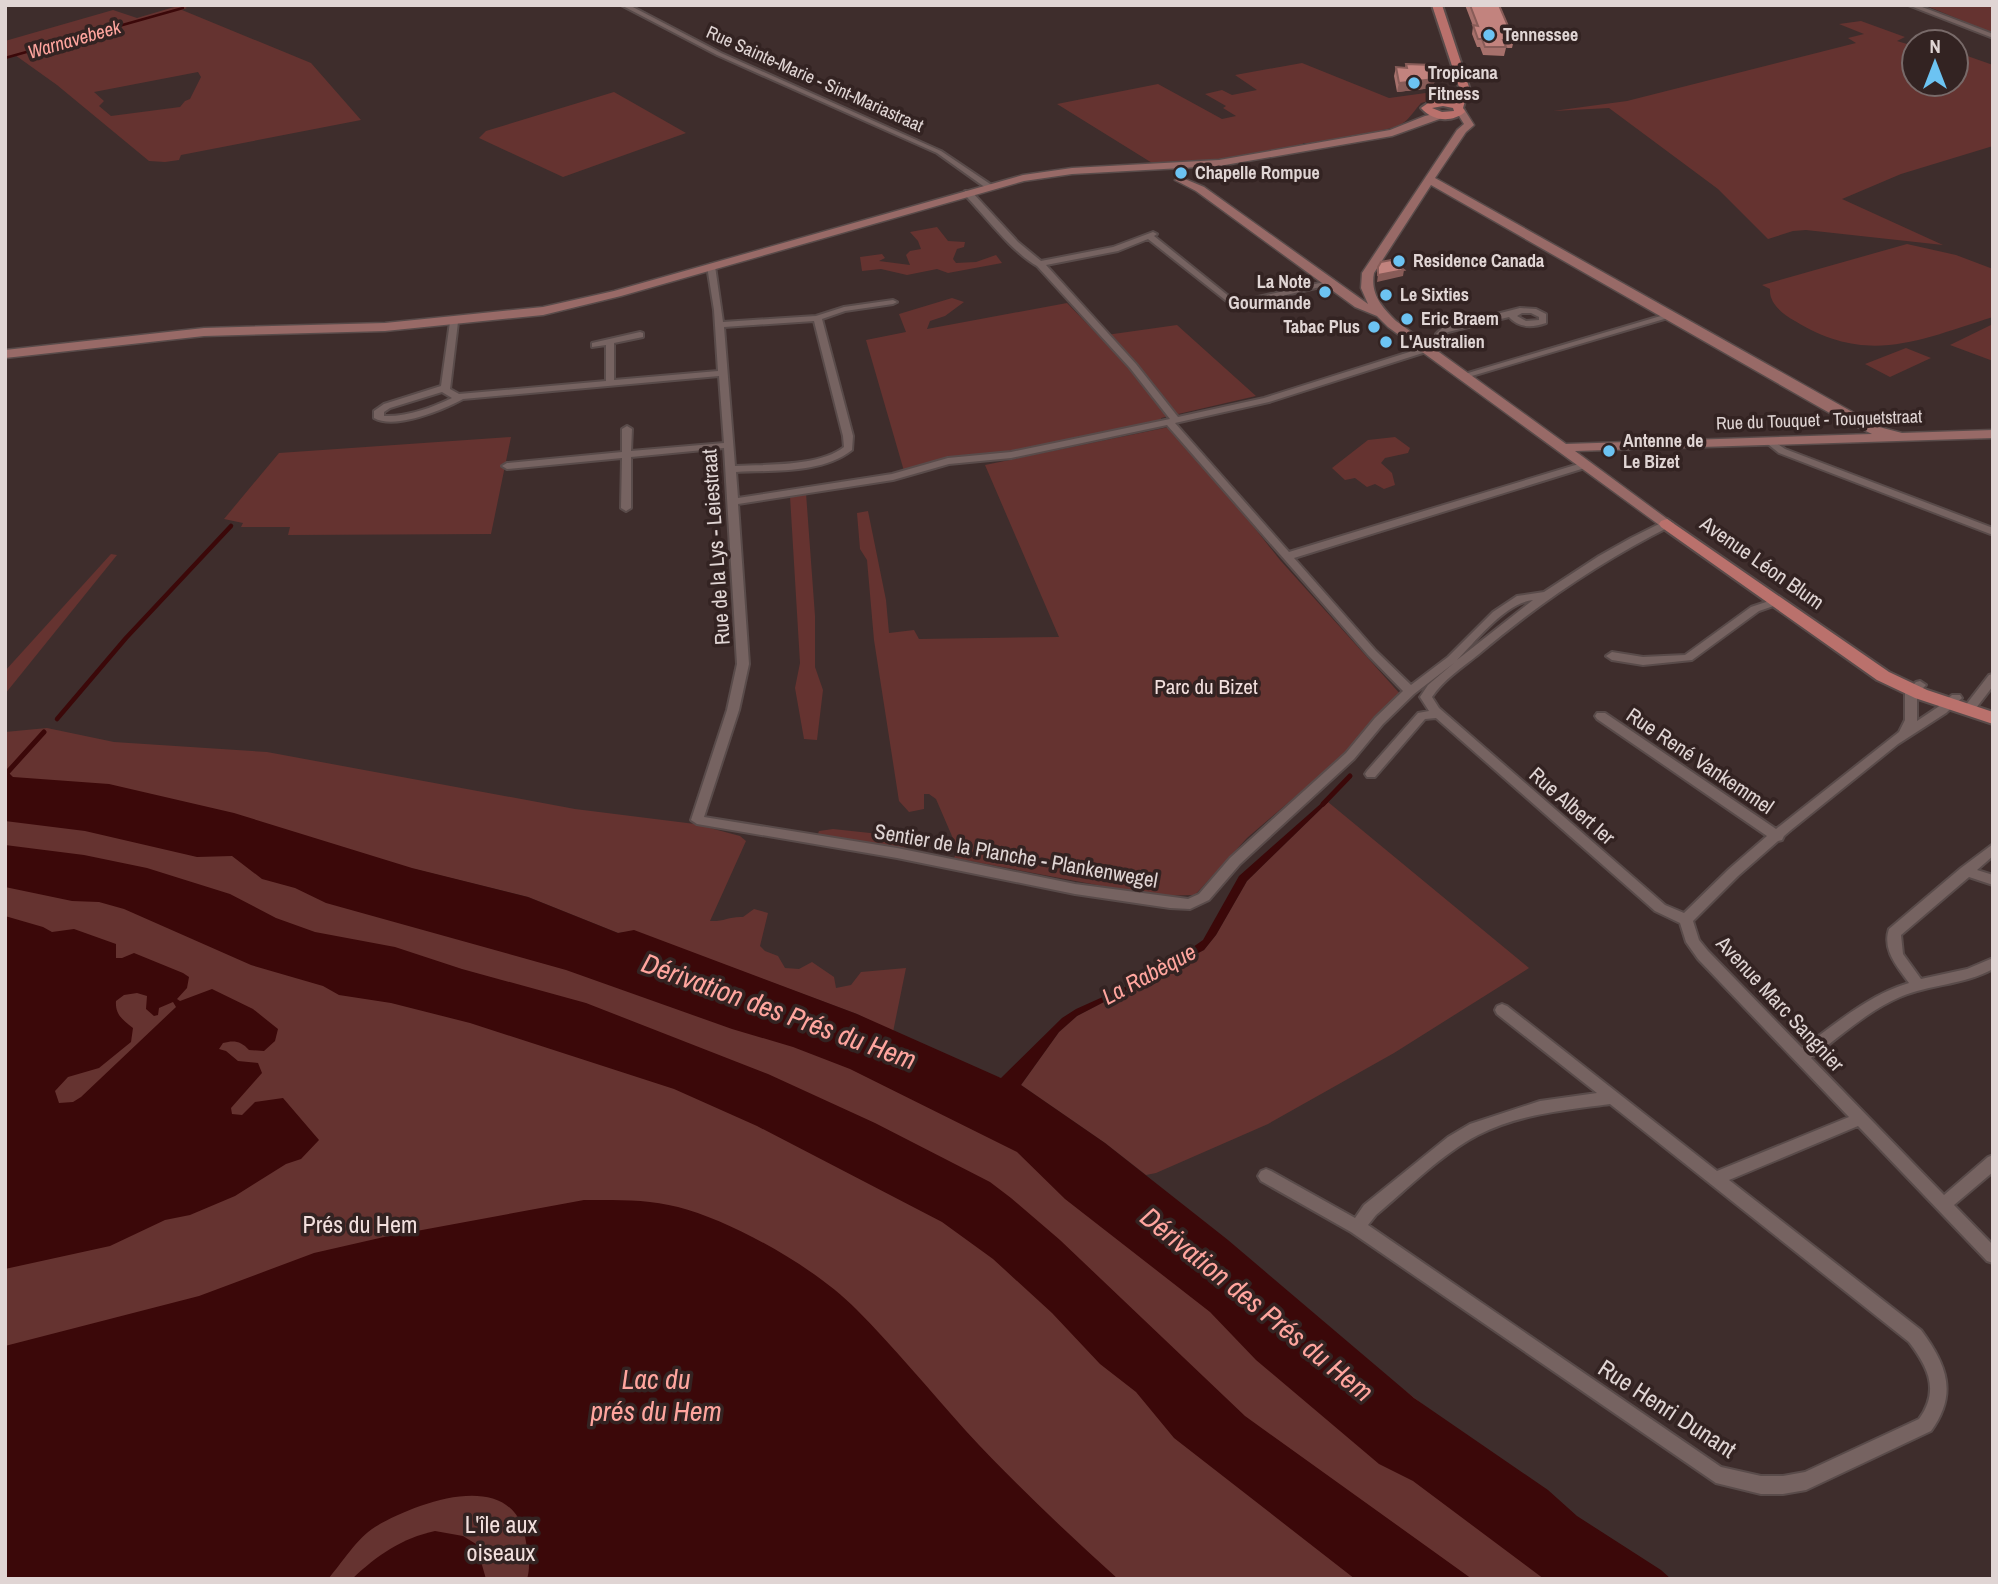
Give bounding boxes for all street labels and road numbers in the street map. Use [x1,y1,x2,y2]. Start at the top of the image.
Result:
street label: Rue Sainte-Marie - Sint-Mariastraat [703,19,928,138]
street label: Rue du Touquet - Touquetstraat [1715,403,1922,436]
street label: Rue de la Lys - Leiestraat [694,448,737,646]
street label: Avenue Léon Blum [1694,508,1830,616]
street label: Rue René Vankemmel [1621,700,1780,821]
street label: Rue Albert Ier [1523,760,1622,851]
street label: Sentier de la Planche - Plankenwegel [872,816,1160,895]
street label: Avenue Marc Sangnier [1709,929,1851,1078]
street label: Rue Henri Dunant [1592,1352,1743,1465]

